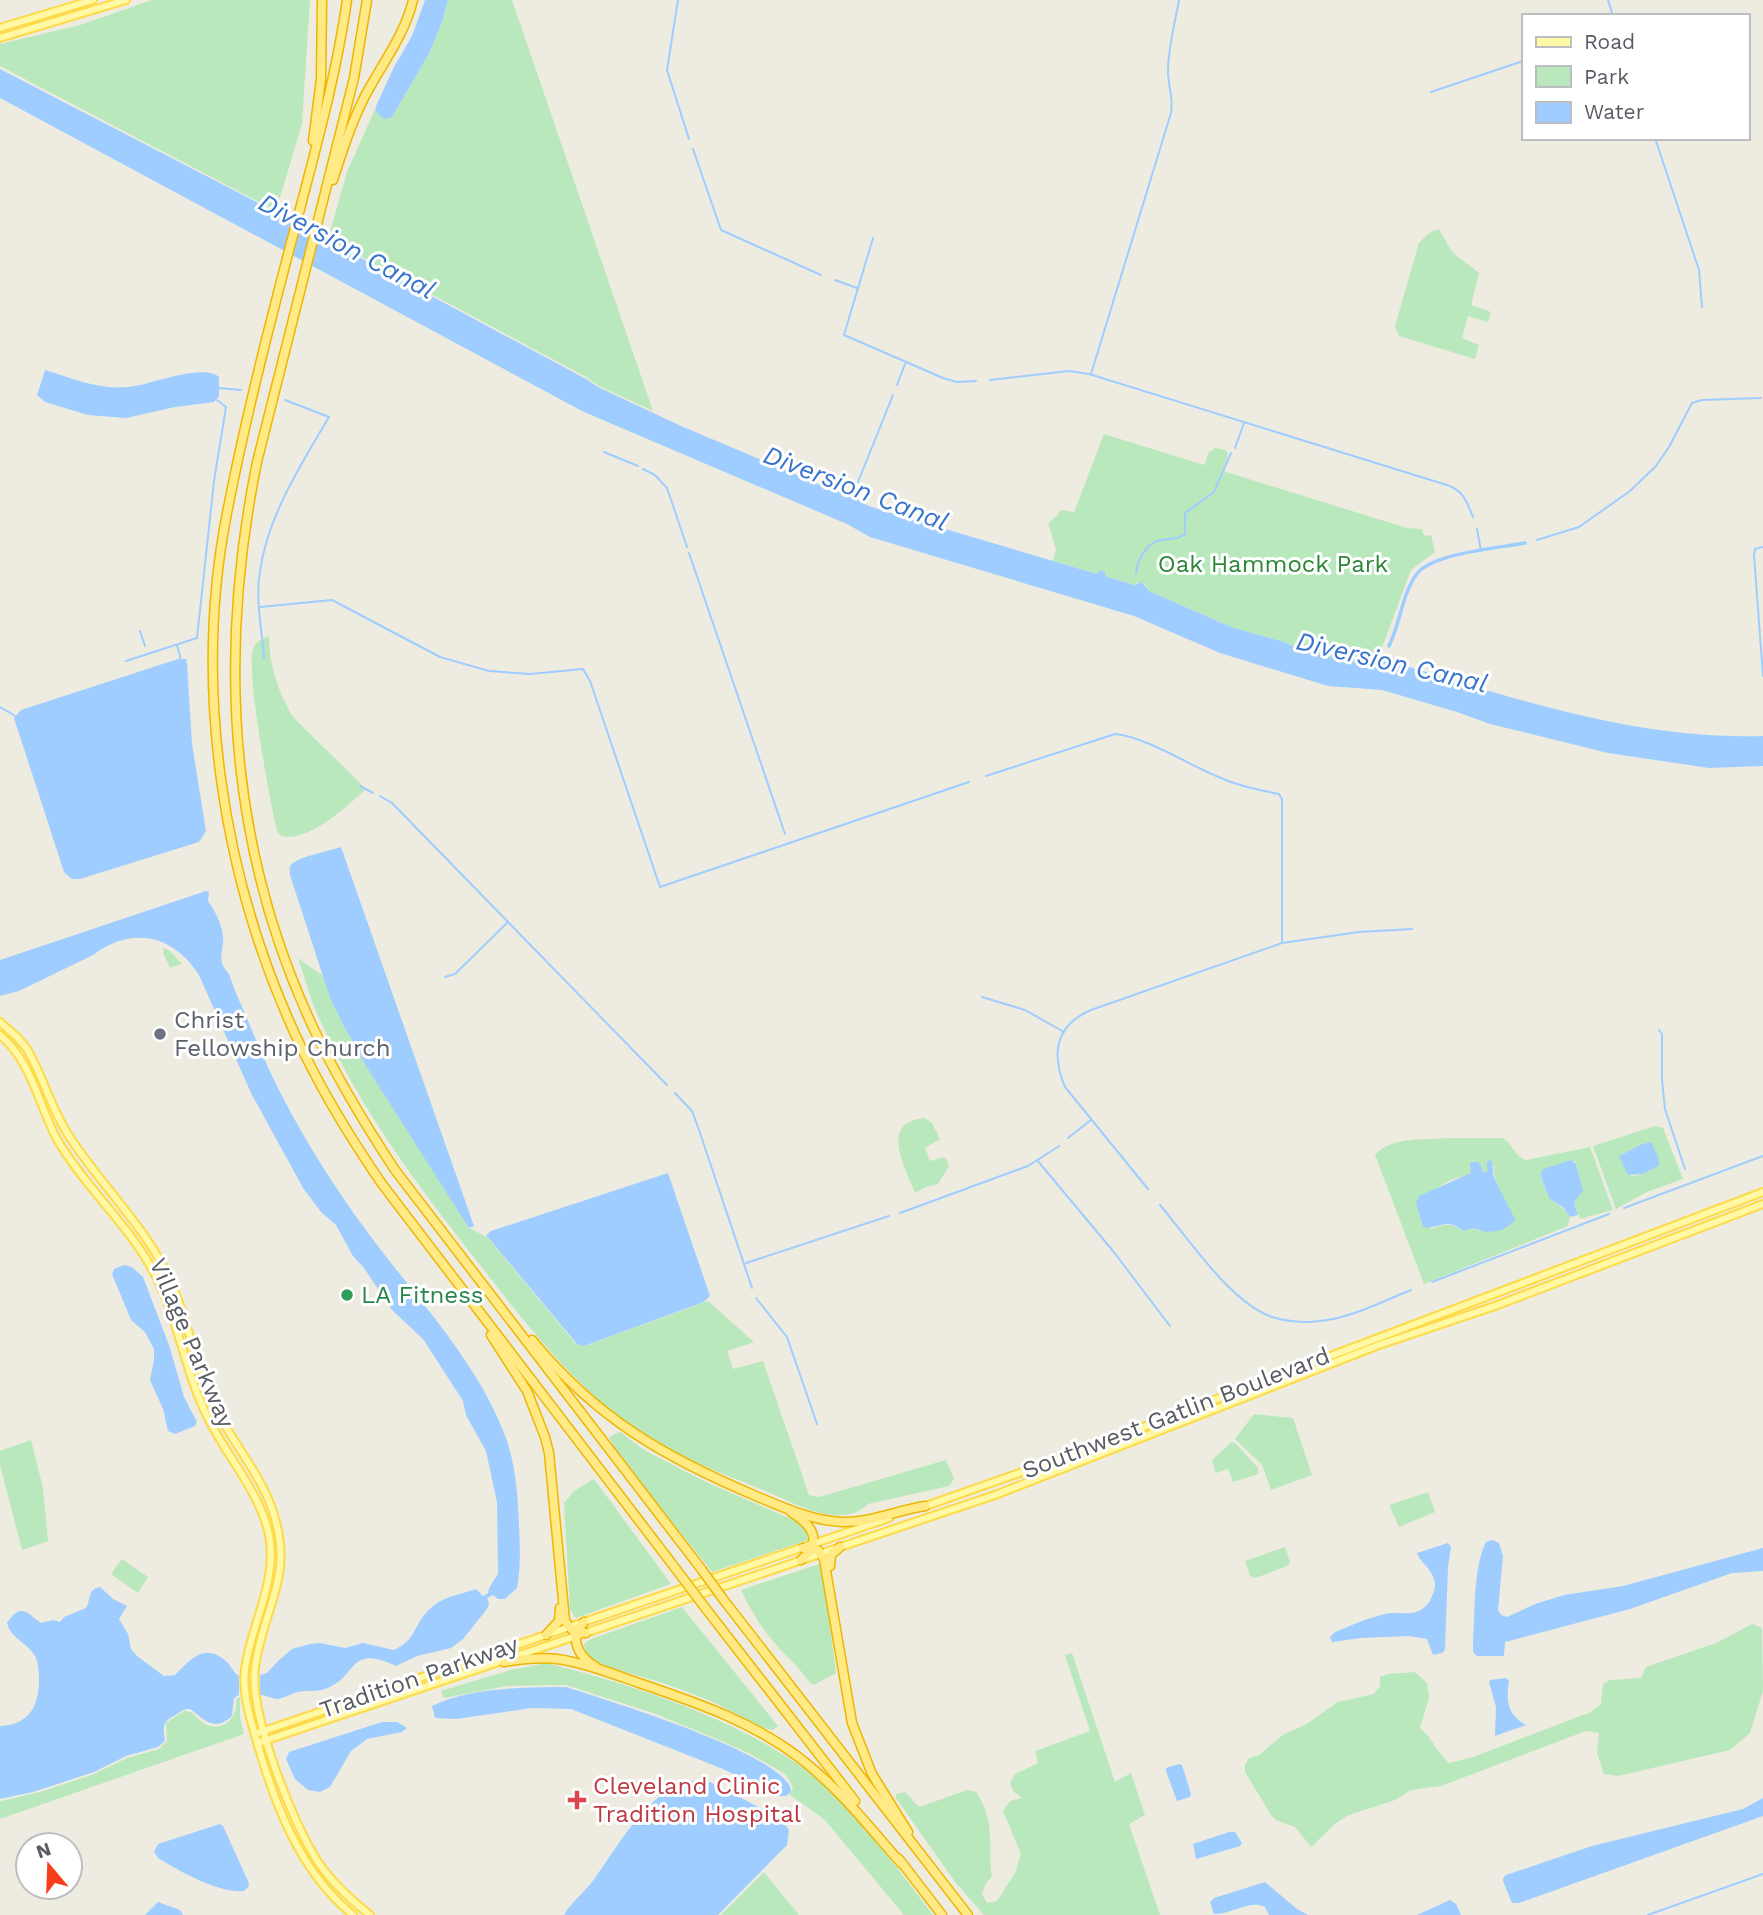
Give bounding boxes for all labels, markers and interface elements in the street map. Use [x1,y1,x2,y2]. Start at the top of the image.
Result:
legend [1522,14,1749,140]
text: Road [1584,29,1635,54]
text: Park [1584,64,1629,89]
text: Water [1584,99,1645,124]
water label: Diversion Canal [254,187,440,305]
water label: Diversion Canal [759,439,953,537]
park label: Oak Hammock Park [1158,550,1389,578]
water label: Diversion Canal [1293,625,1491,699]
place label: Christ Fellowship Church [174,1006,391,1062]
marker: Christ Fellowship Church [152,1026,168,1042]
street label: Village Parkway [144,1254,241,1433]
place label: LA Fitness [361,1281,484,1309]
marker: LA Fitness [339,1287,355,1303]
street label: Southwest Gatlin Boulevard [1018,1341,1334,1485]
street label: Tradition Parkway [316,1630,522,1724]
place label: Cleveland Clinic Tradition Hospital [593,1772,802,1828]
marker: Cleveland Clinic Tradition Hospital [567,1790,587,1810]
north arrow [14,1831,84,1901]
text: N [33,1837,54,1864]

